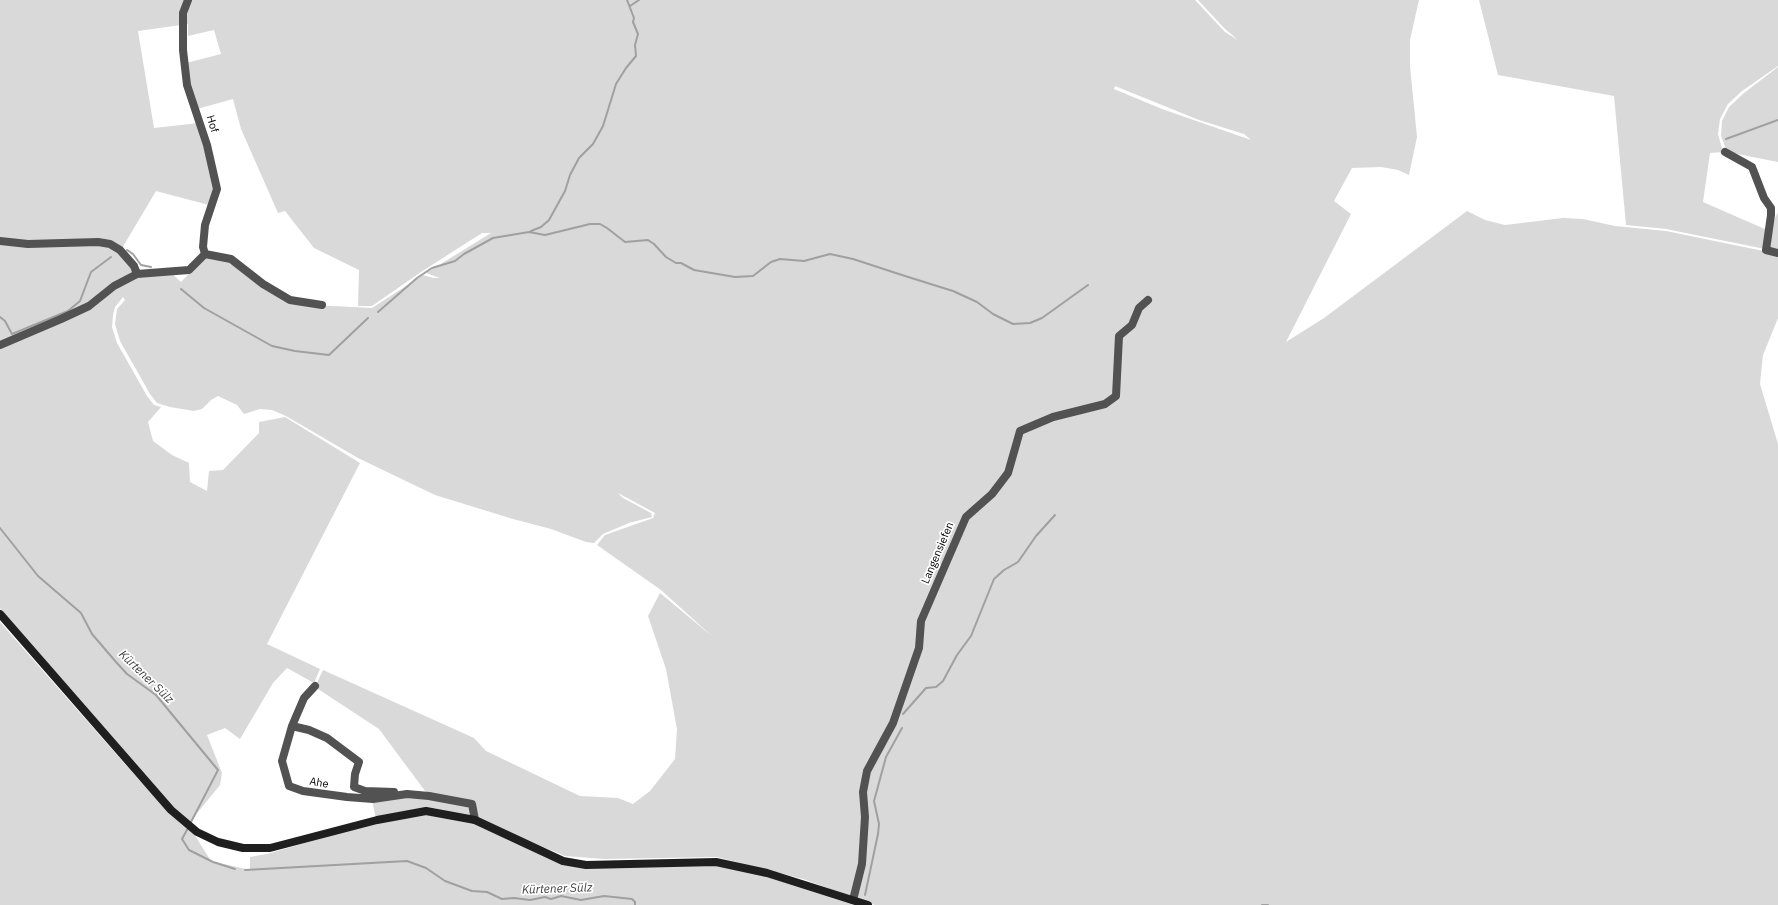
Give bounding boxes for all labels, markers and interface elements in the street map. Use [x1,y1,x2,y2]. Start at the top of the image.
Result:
street label: Hof [203,114,221,134]
street label: Langensiefen [919,520,957,586]
water label: Kürtener Sülz [116,647,176,707]
street label: Ahe [308,775,330,791]
water label: Kürtener Sülz [522,881,592,897]

